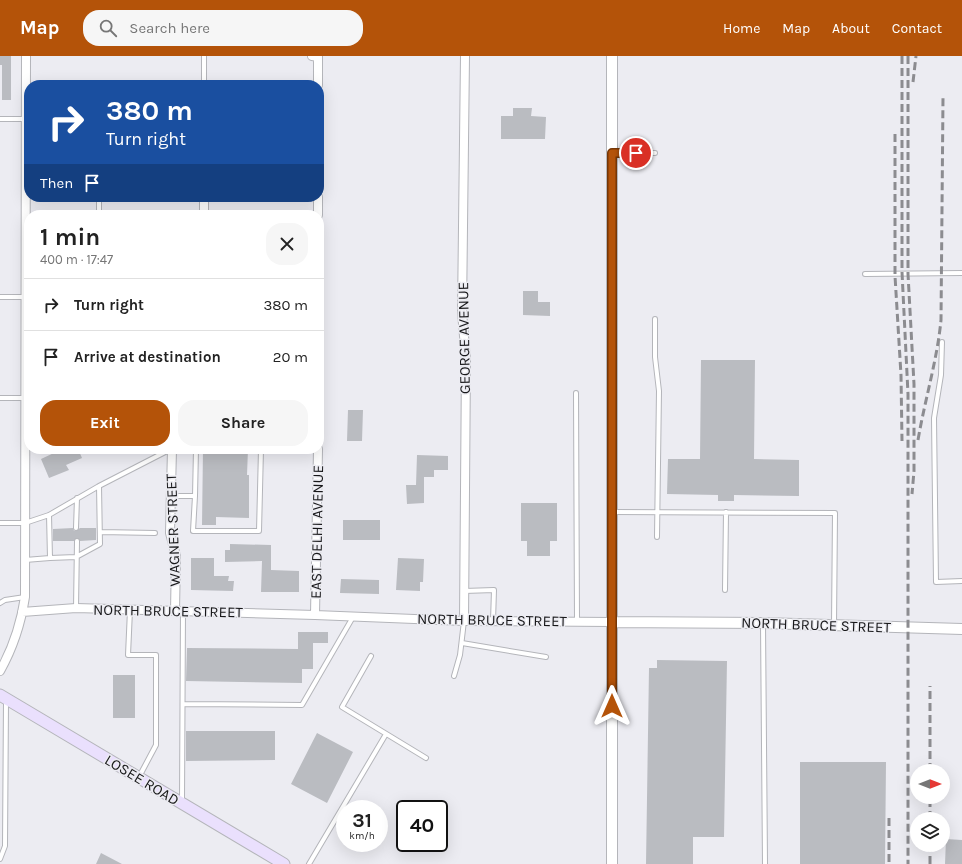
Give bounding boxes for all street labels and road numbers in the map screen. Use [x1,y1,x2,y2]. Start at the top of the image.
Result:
street label: GEORGE AVENUE [454,282,474,394]
street label: EAST DELHI AVENUE [307,465,327,599]
street label: WAGNER STREET [162,473,184,587]
street label: NORTH BRUCE STREET [93,601,244,621]
street label: NORTH BRUCE STREET [417,610,568,630]
street label: NORTH BRUCE STREET [741,613,892,637]
street label: LOSEE ROAD [102,751,182,809]

